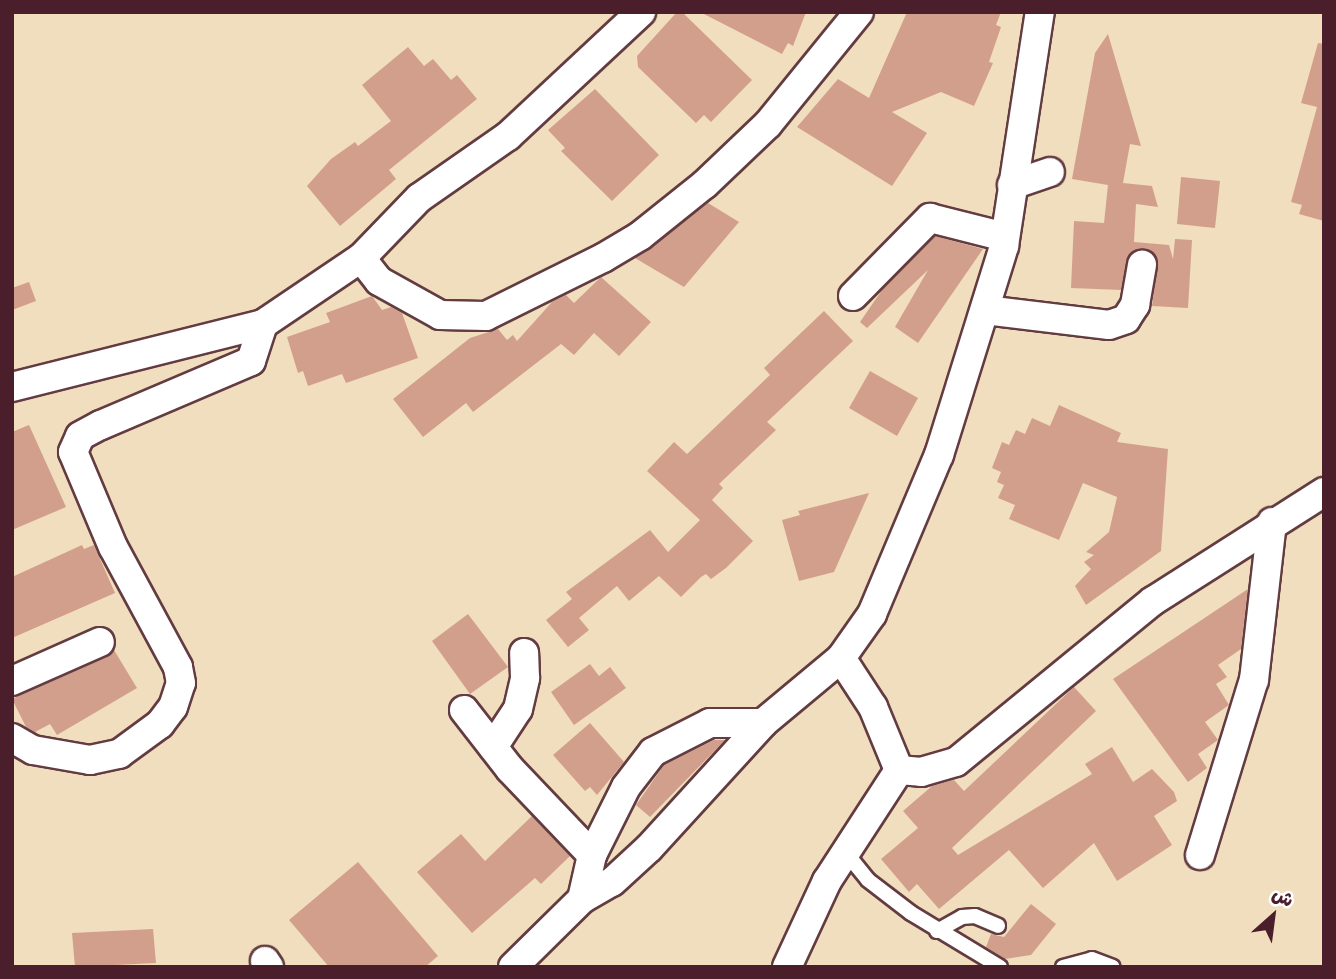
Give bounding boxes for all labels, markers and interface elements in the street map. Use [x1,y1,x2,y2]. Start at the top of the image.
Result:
north arrow [1238,881,1308,951]
text: ش [1268,882,1298,913]

